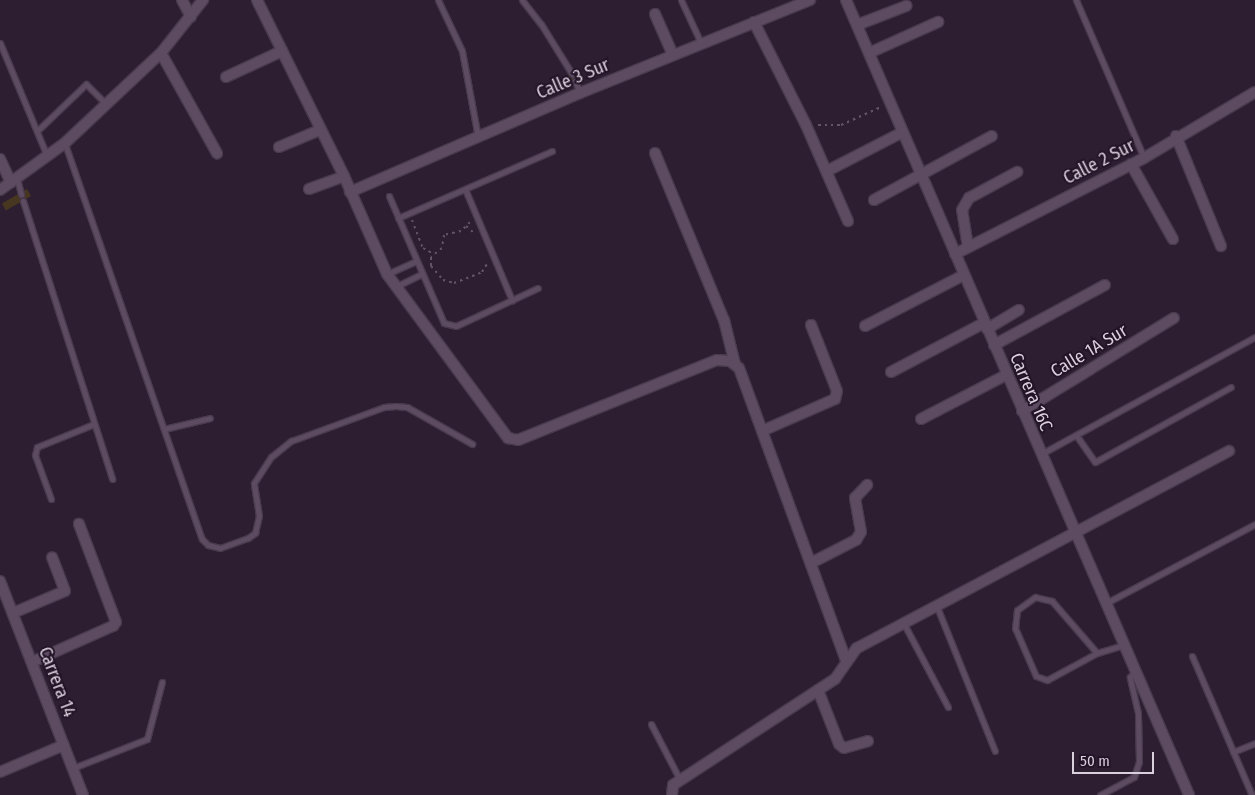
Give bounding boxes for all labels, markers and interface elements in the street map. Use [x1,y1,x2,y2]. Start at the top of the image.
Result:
street label: Calle 3 Sur [533,54,613,104]
street label: Calle 2 Sur [1060,135,1138,189]
street label: Calle 1A Sur [1047,320,1131,382]
street label: Carrera 16C [1005,350,1057,434]
street label: Carrera 14 [34,644,80,720]
scale bar [1075,742,1158,774]
text: 50 m [1080,752,1110,770]

